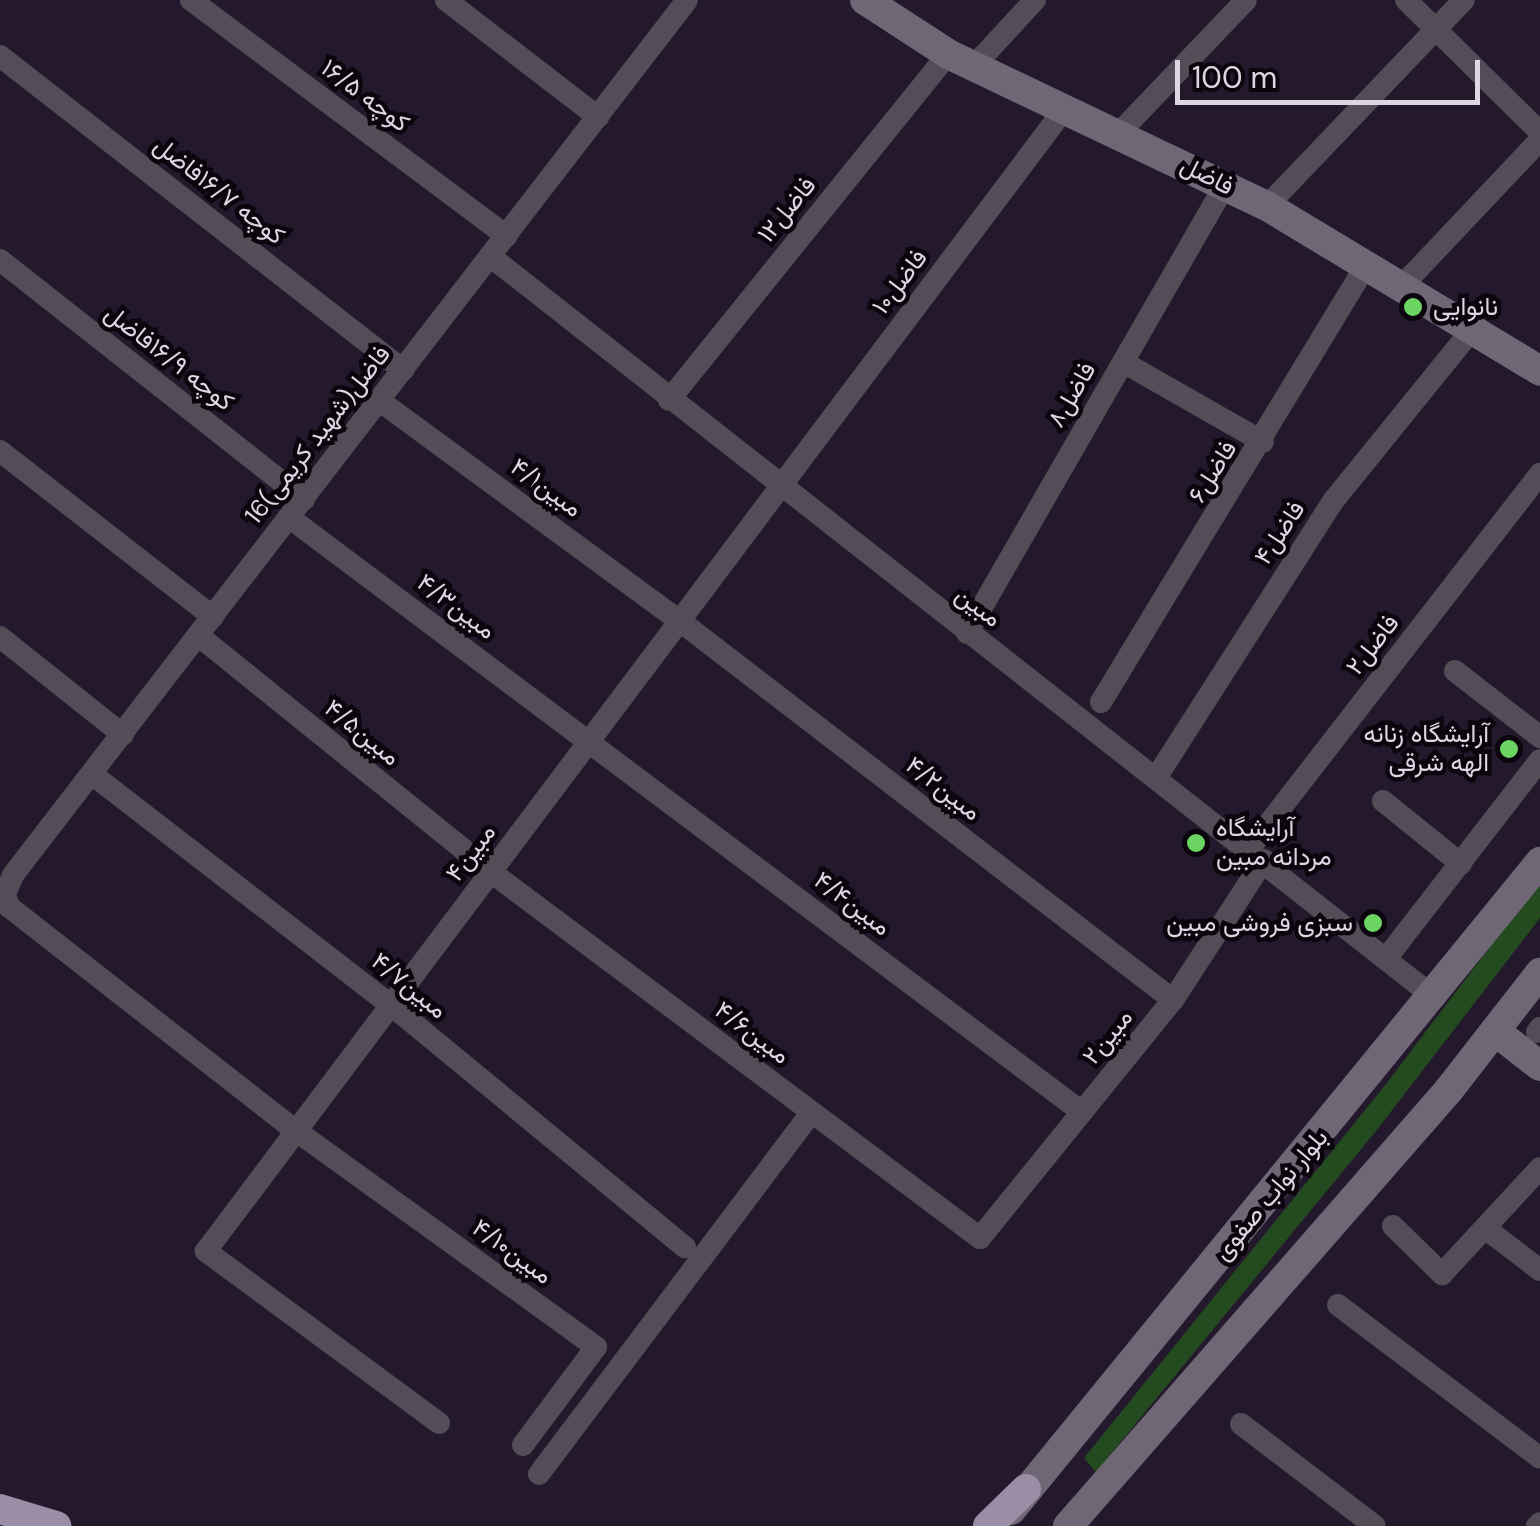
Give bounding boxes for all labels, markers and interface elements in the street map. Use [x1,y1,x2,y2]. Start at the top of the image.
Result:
scale bar [1180,40,1485,102]
street label: کوچه ۱۶/۵ [315,53,415,139]
text: 100 m [1192,58,1277,97]
street label: کوچه ۱۶/۷فاضل [147,131,291,251]
street label: فاضل [1175,150,1239,202]
street label: ۱۲فاضل [751,171,823,249]
street label: ۱۰فاضل [866,244,934,320]
place label: نانوایی [1433,292,1498,322]
marker: نانوایی [1402,296,1424,318]
street label: کوچه ۱۶/۹فاضل [99,298,239,418]
street label: 16فاضل(شهید کریمی) [239,340,397,530]
street label: ۸فاضل [1041,357,1103,433]
street label: ۶فاضل [1182,435,1244,509]
street label: ۴/۱مبین [504,452,588,524]
street label: ۴فاضل [1248,496,1312,570]
street label: ۴/۳مبین [411,568,501,646]
street label: مبین [949,580,1007,634]
street label: ۲فاضل [1340,609,1406,681]
street label: ۴/۵مبین [318,693,406,773]
place label: آرایشگاه زنانه الهه شرقی [1363,720,1489,779]
marker: آرایشگاه زنانه الهه شرقی [1498,738,1520,760]
street label: ۴/۲مبین [899,750,987,828]
place label: آرایشگاه مردانه مبین [1216,814,1331,873]
street label: ۴مبین [440,818,502,888]
marker: آرایشگاه مردانه مبین [1185,832,1207,854]
street label: ۴/۴مبین [808,865,896,943]
place label: سبزی فروشی مبین [1166,908,1353,938]
marker: سبزی فروشی مبین [1362,912,1384,934]
street label: ۴/۷مبین [365,946,453,1026]
street label: ۴/۶مبین [709,995,795,1071]
street label: ۲مبین [1077,1003,1139,1071]
street label: بلوار نواب صفوی [1207,1123,1335,1267]
street label: ۴/۱۰مبین [466,1213,558,1291]

